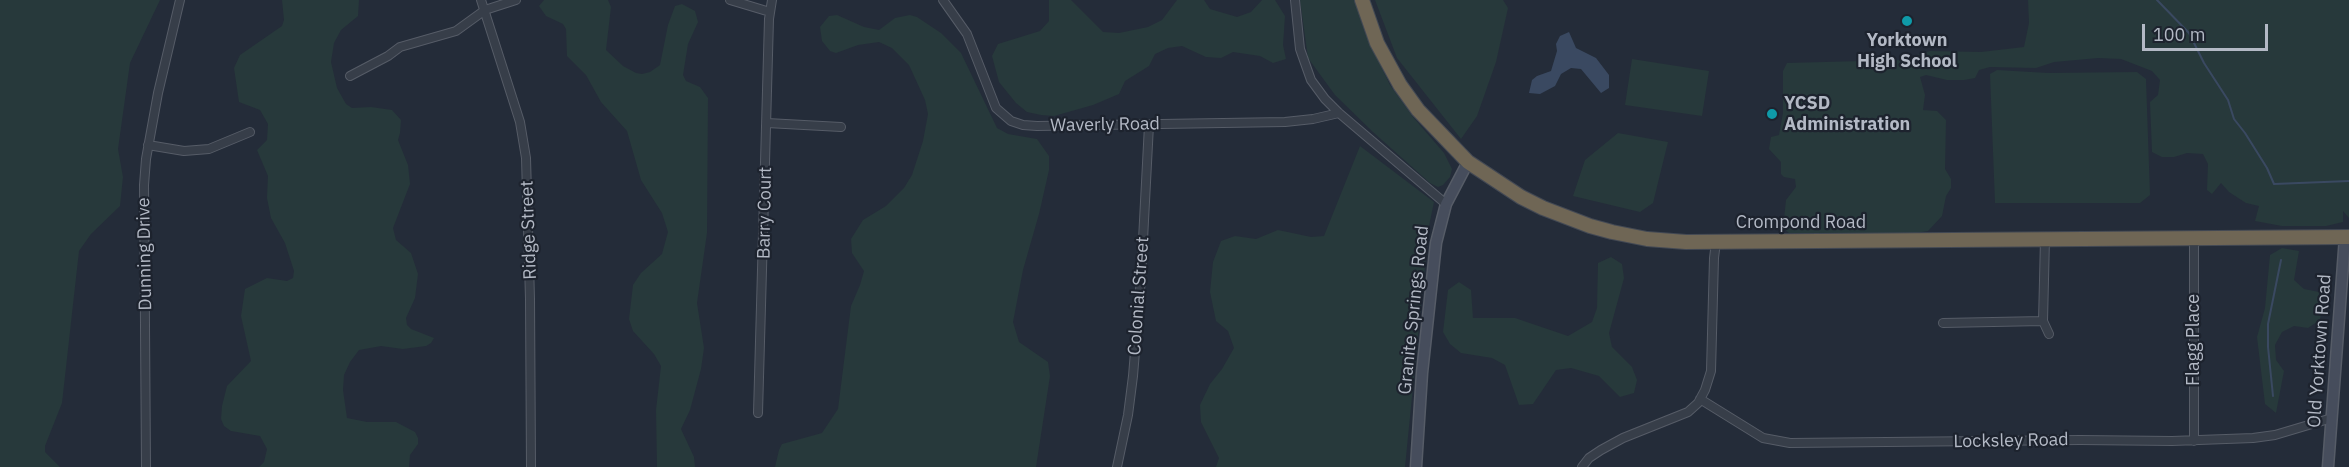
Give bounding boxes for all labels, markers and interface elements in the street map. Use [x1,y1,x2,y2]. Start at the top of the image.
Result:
scale bar [2145,12,2271,50]
marker: Yorktown High School [1900,14,1914,28]
text: 100 m [2153,23,2205,46]
place label: Yorktown High School [1857,30,1957,72]
place label: YCSD Administration [1784,93,1910,136]
marker: YCSD Administration [1765,107,1779,121]
street label: Waverly Road [1050,113,1160,137]
street label: Barry Court [753,167,777,259]
street label: Ridge Street [516,180,542,280]
street label: Dunning Drive [133,197,157,311]
street label: Crompond Road [1736,212,1866,234]
street label: Granite Springs Road [1394,224,1434,396]
street label: Colonial Street [1124,236,1154,356]
street label: Old Yorktown Road [2304,273,2336,429]
street label: Flagg Place [2183,294,2205,386]
street label: Locksley Road [1953,429,2069,453]

